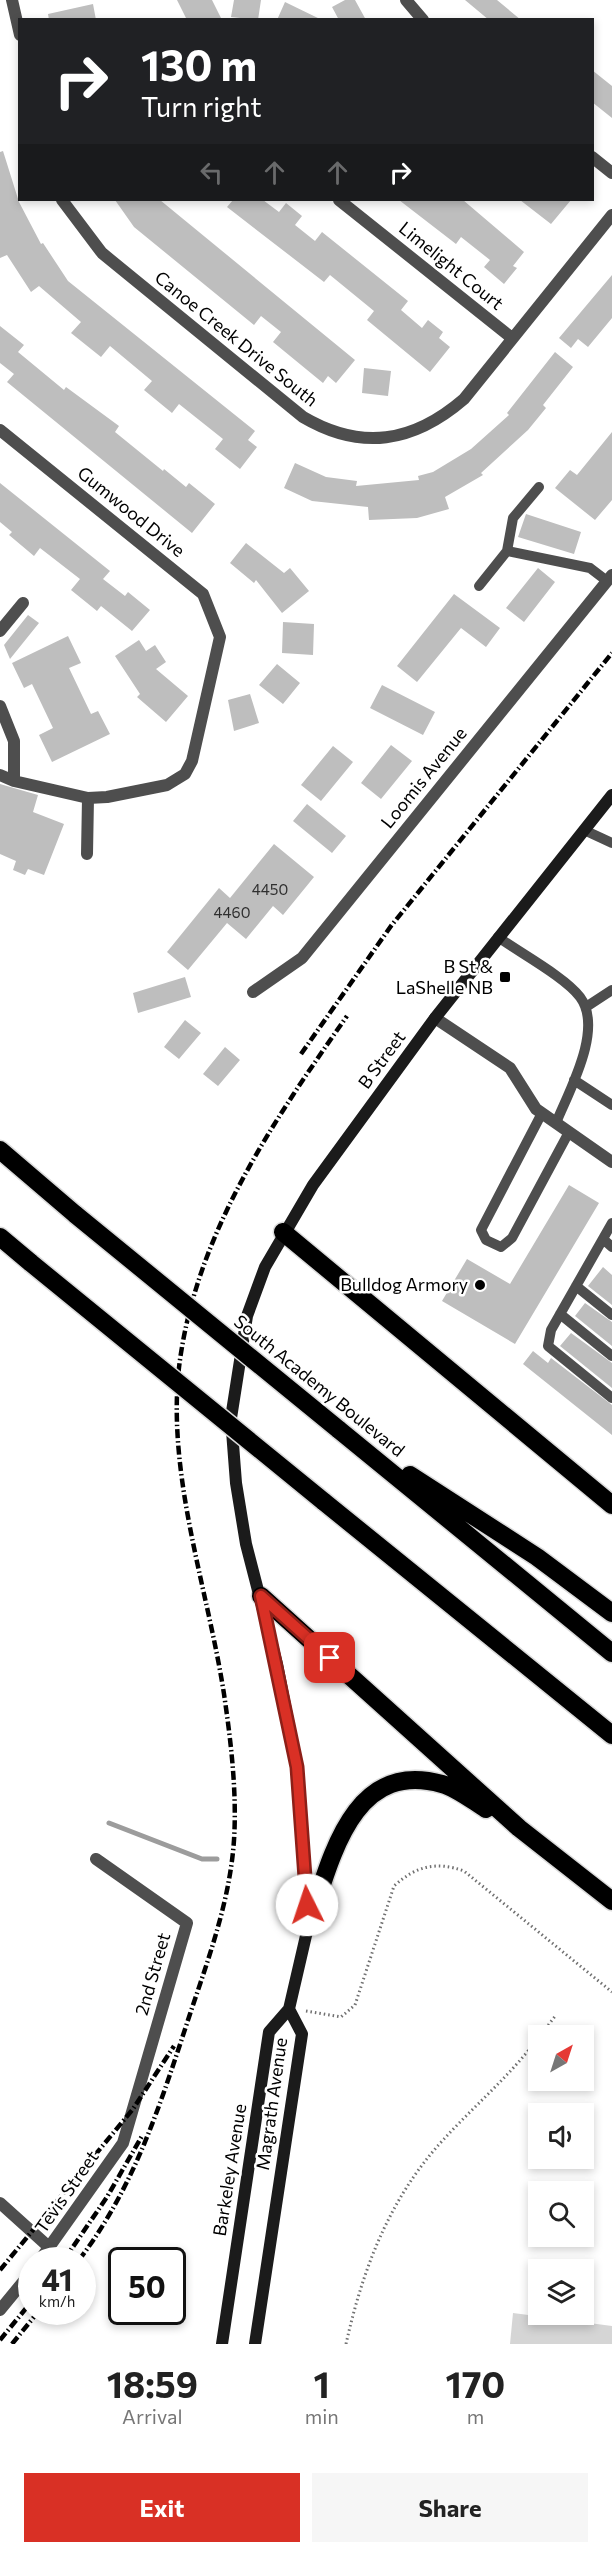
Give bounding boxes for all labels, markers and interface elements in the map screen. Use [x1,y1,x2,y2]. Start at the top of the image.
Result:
text: 130 m [141,38,257,90]
icon: right [42,42,120,120]
text: Turn right [141,90,261,123]
icon: left [195,156,228,189]
icon: ahead [258,156,291,189]
icon: ahead [321,156,354,189]
icon: right [384,156,417,189]
street label: Limelight Court [395,216,508,314]
street label: Canoe Creek Drive South [151,266,322,411]
street label: Gumwood Drive [74,461,190,561]
street label: Loomis Avenue [376,722,471,832]
house number: 4450 [252,880,288,898]
house number: 4460 [214,903,250,921]
place label: B St & LaShelle NB [396,955,493,998]
marker: B St & LaShelle NB [498,970,512,984]
street label: B Street [353,1026,409,1093]
place label: Bulldog Armory [340,1273,468,1295]
marker: Bulldog Armory [473,1278,487,1292]
street label: South Academy Boulevard [230,1310,409,1461]
pin [304,1632,355,1683]
icon: arrive [313,1641,346,1674]
position arrow [275,1873,339,1937]
street label: 2nd Street [130,1930,174,2018]
north arrow [528,2025,594,2091]
map controls [528,2025,594,2325]
street label: Magrath Avenue [251,2036,291,2172]
street label: Barkeley Avenue [208,2102,250,2238]
button: sound [528,2103,594,2169]
street label: Tevis Street [30,2146,103,2237]
button: search [528,2181,594,2247]
speed limit sign: 50 [108,2247,186,2325]
button: layers [528,2259,594,2325]
text: 41 [41,2260,73,2297]
text: km/h [39,2292,75,2310]
text: 18:59 [107,2361,198,2405]
text: 1 [314,2361,330,2405]
text: 170 [446,2361,505,2405]
text: Arrival [122,2404,183,2428]
text: min [305,2404,339,2428]
text: m [467,2404,484,2428]
button: Exit [24,2473,300,2542]
button: Share [312,2473,588,2542]

